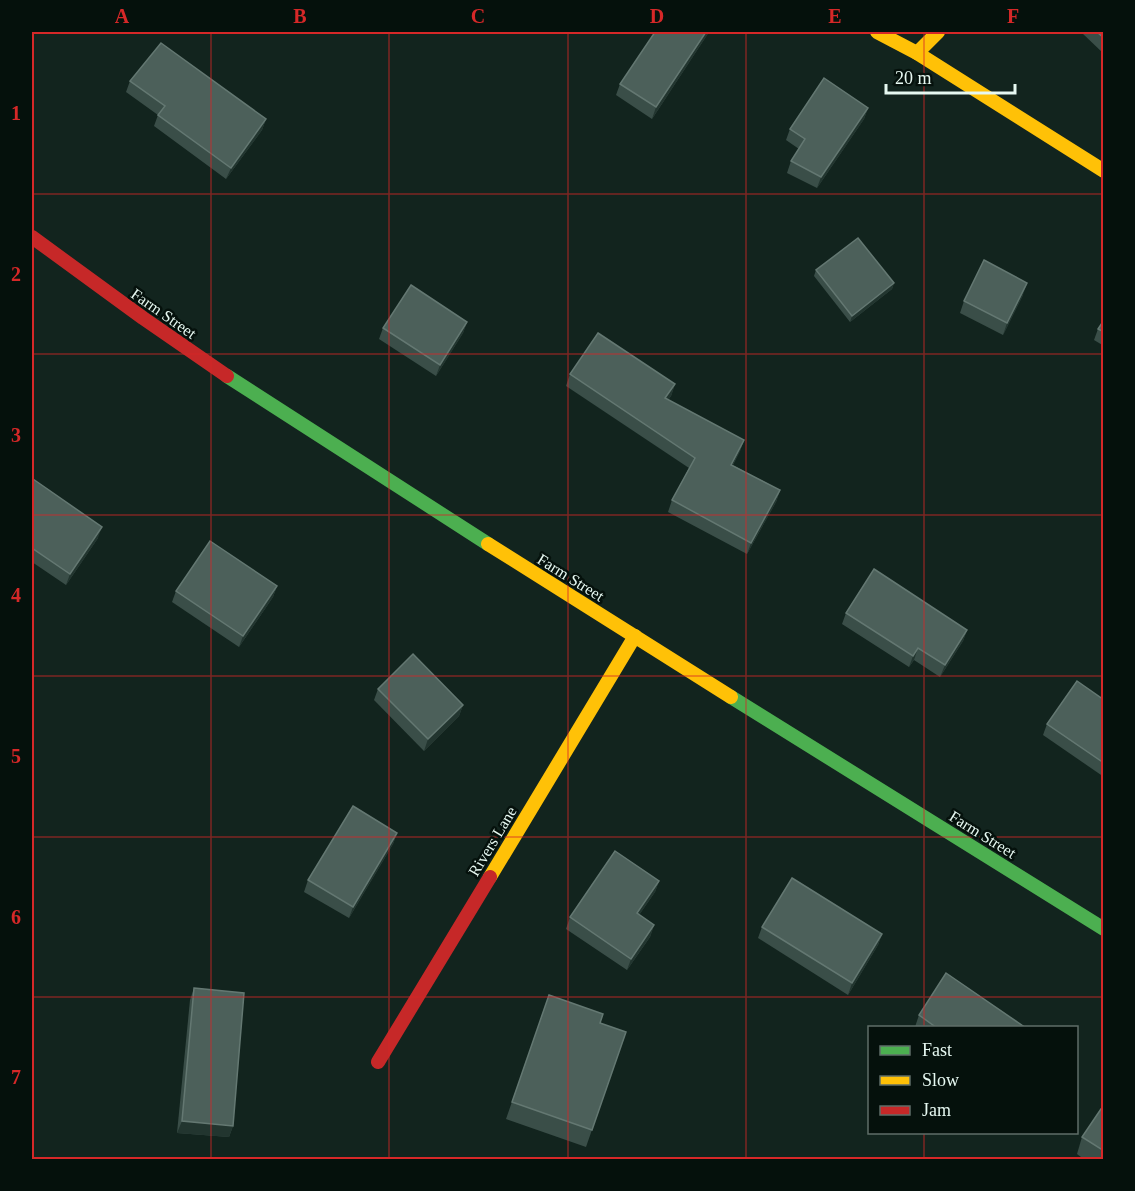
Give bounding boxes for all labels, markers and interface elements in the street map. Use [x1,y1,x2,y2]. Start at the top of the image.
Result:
text: A [115,5,130,27]
text: B [293,5,307,27]
text: C [471,5,485,27]
text: D [650,5,664,27]
text: E [828,5,842,27]
text: F [1007,5,1019,27]
scale bar [886,57,1015,95]
text: 20 m [895,68,932,88]
text: 1 [11,102,21,124]
text: 2 [11,263,21,285]
street label: Farm Street [128,285,200,342]
text: 3 [11,424,21,446]
street label: Farm Street [534,550,608,605]
text: 4 [11,584,21,606]
text: 5 [11,745,21,767]
street label: Rivers Lane [465,804,520,879]
street label: Farm Street [946,807,1020,862]
text: 6 [11,906,21,928]
legend [868,1026,1078,1134]
text: Fast [922,1040,952,1060]
text: 7 [11,1066,21,1088]
text: Slow [922,1070,959,1090]
text: Jam [922,1100,951,1120]

